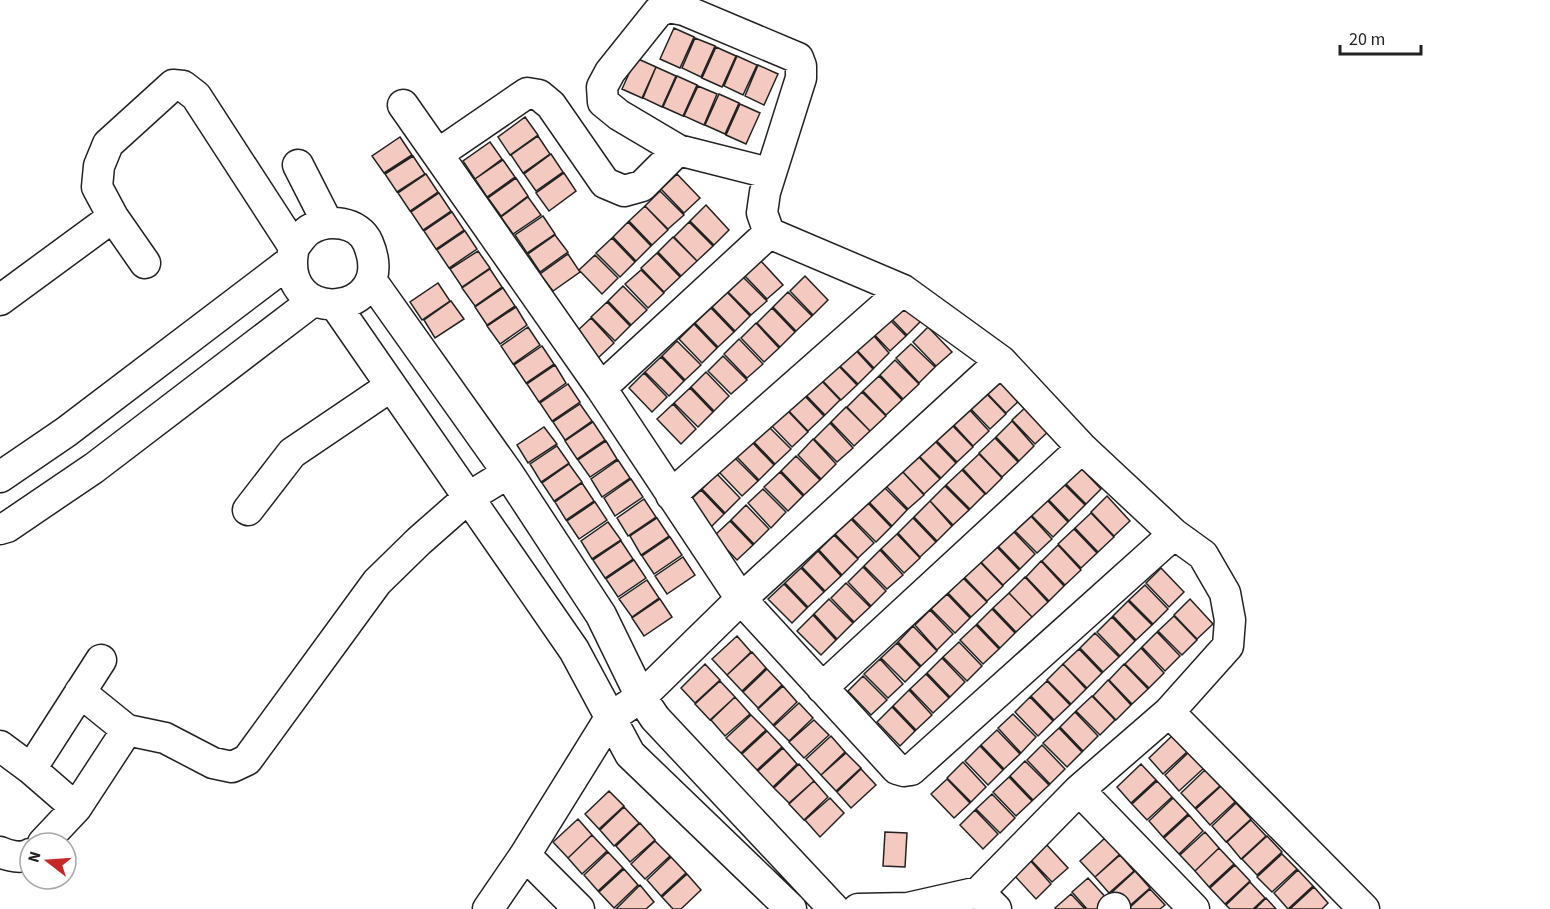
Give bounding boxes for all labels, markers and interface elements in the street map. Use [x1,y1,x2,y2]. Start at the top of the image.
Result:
scale bar [1340,18,1421,56]
text: 20 m [1349,27,1385,52]
north arrow [18,831,78,891]
text: N [23,849,47,865]

